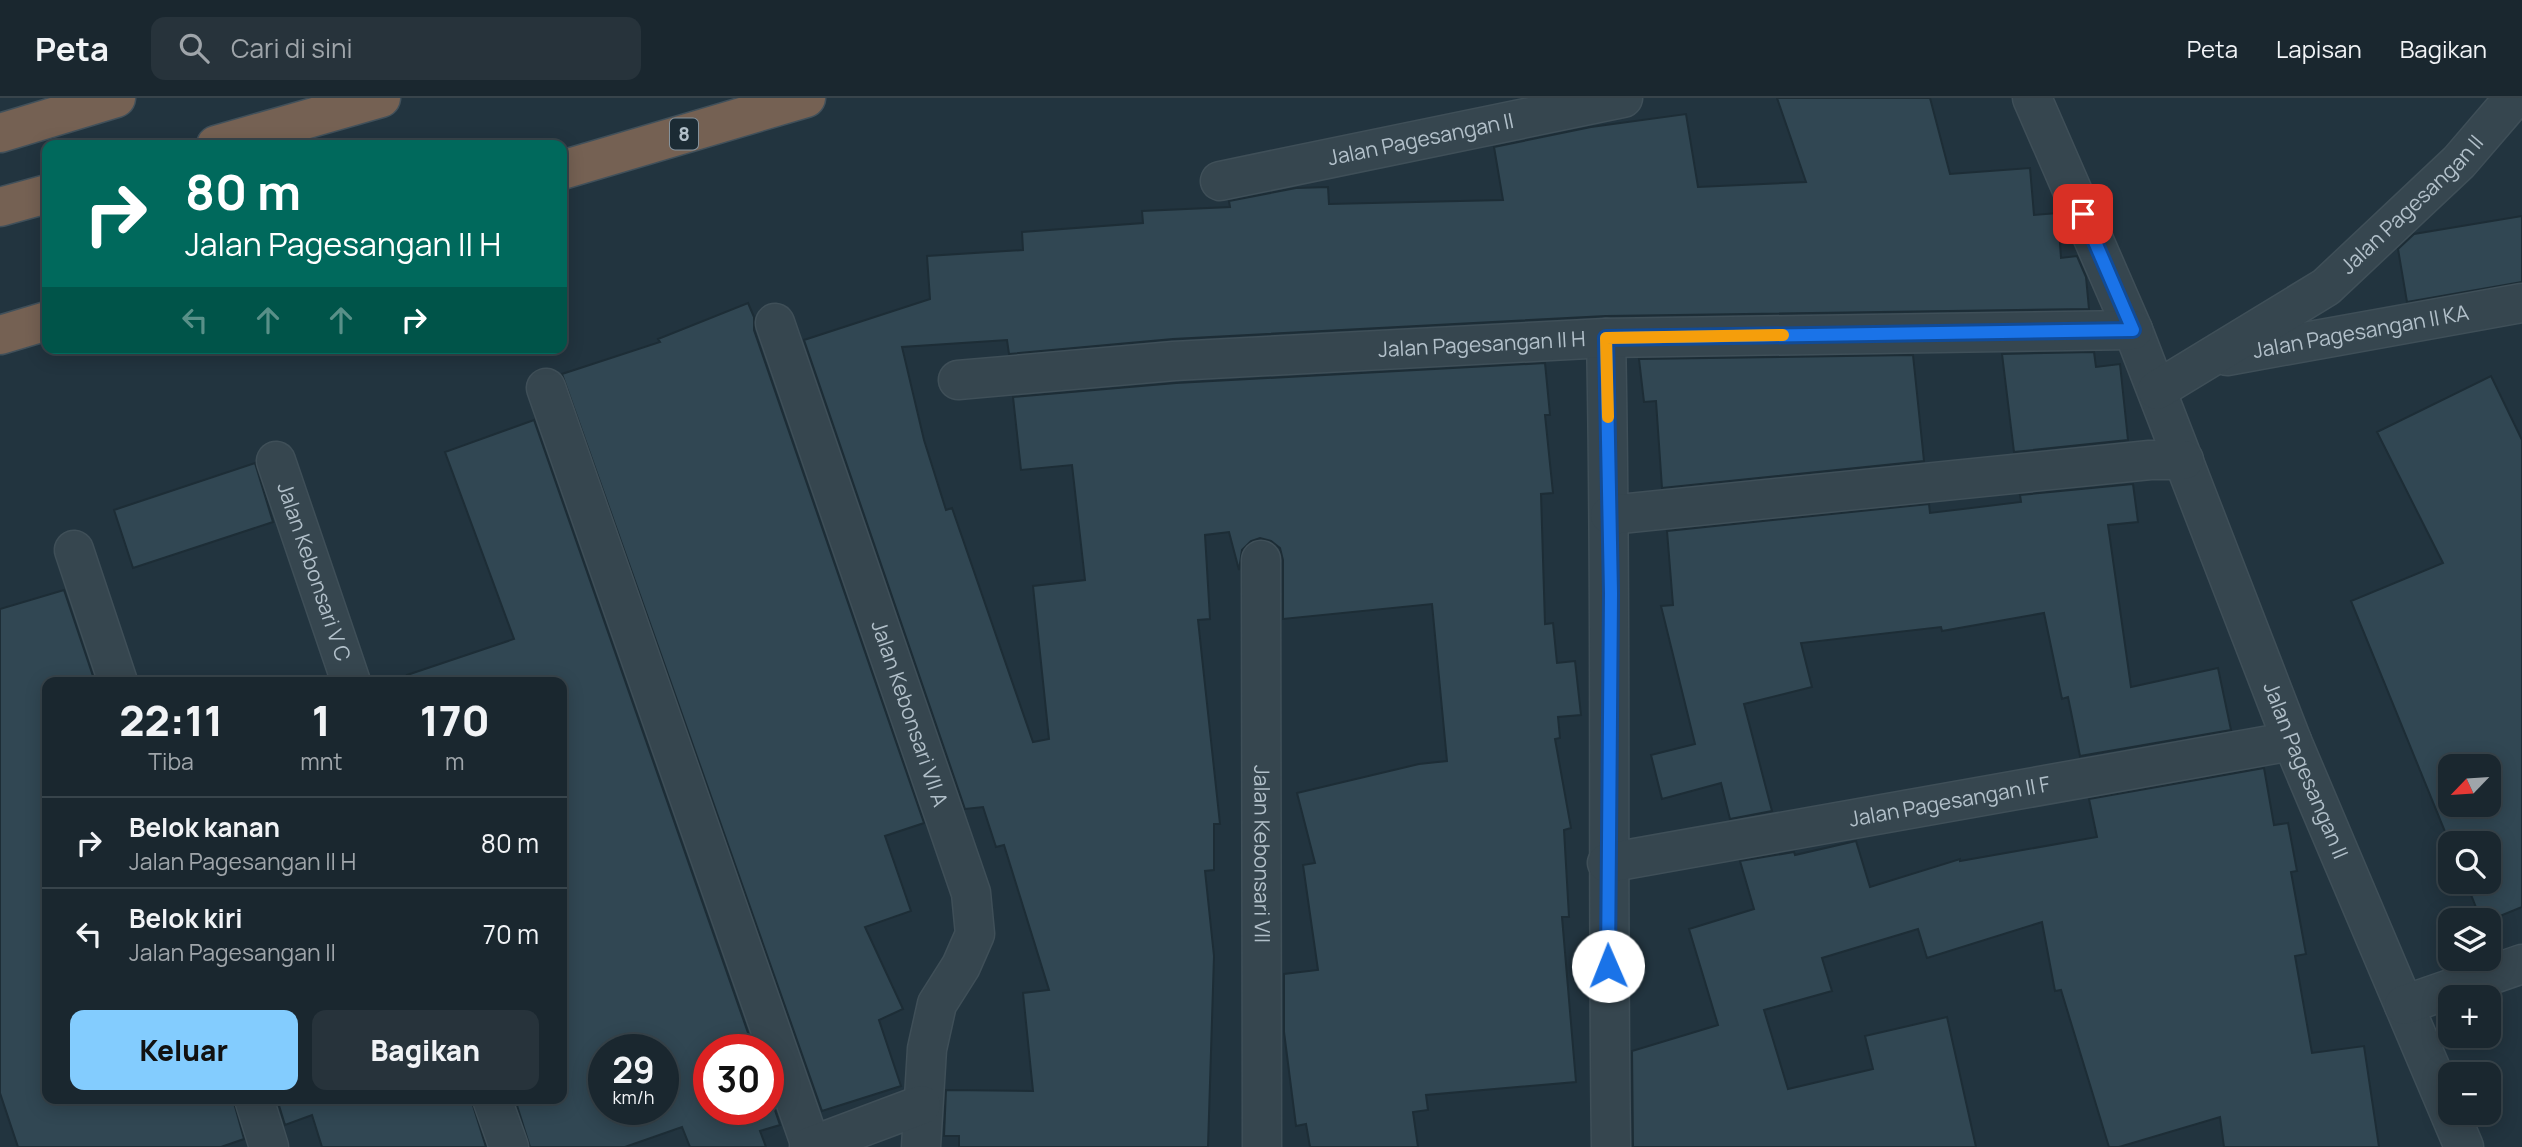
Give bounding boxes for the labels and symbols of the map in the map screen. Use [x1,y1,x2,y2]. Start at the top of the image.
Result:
street label: Jalan Pagesangan II [1325,106,1516,171]
road number: 8 [670,118,698,150]
street label: Jalan Pagesangan II [2334,129,2489,280]
pin [2053,184,2113,244]
street label: Jalan Pagesangan II KA [2250,298,2471,364]
street label: Jalan Pagesangan II H [1377,324,1586,363]
street label: Jalan Kebonsari V C [271,478,358,665]
street label: Jalan Kebonsari VII A [865,616,955,810]
street label: Jalan Pagesangan II [2257,678,2355,863]
north arrow [2438,754,2501,817]
street label: Jalan Kebonsari VII [1248,765,1277,943]
street label: Jalan Pagesangan II F [1847,769,2053,833]
position arrow [1571,929,1645,1003]
speed limit sign: 30 [693,1034,784,1125]

